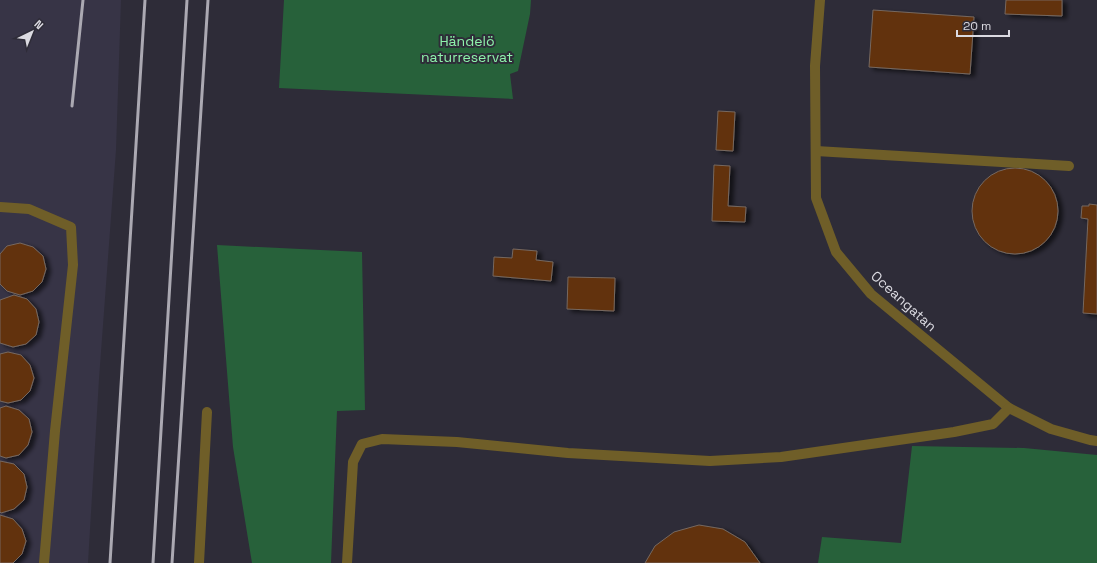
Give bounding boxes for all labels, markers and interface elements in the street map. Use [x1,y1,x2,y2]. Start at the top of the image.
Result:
north arrow [12,12,52,52]
scale bar [957,12,1009,38]
text: N [31,17,46,32]
text: 20 m [963,18,991,34]
park label: Händelö naturreservat [421,32,513,66]
street label: Oceangatan [867,267,941,335]

